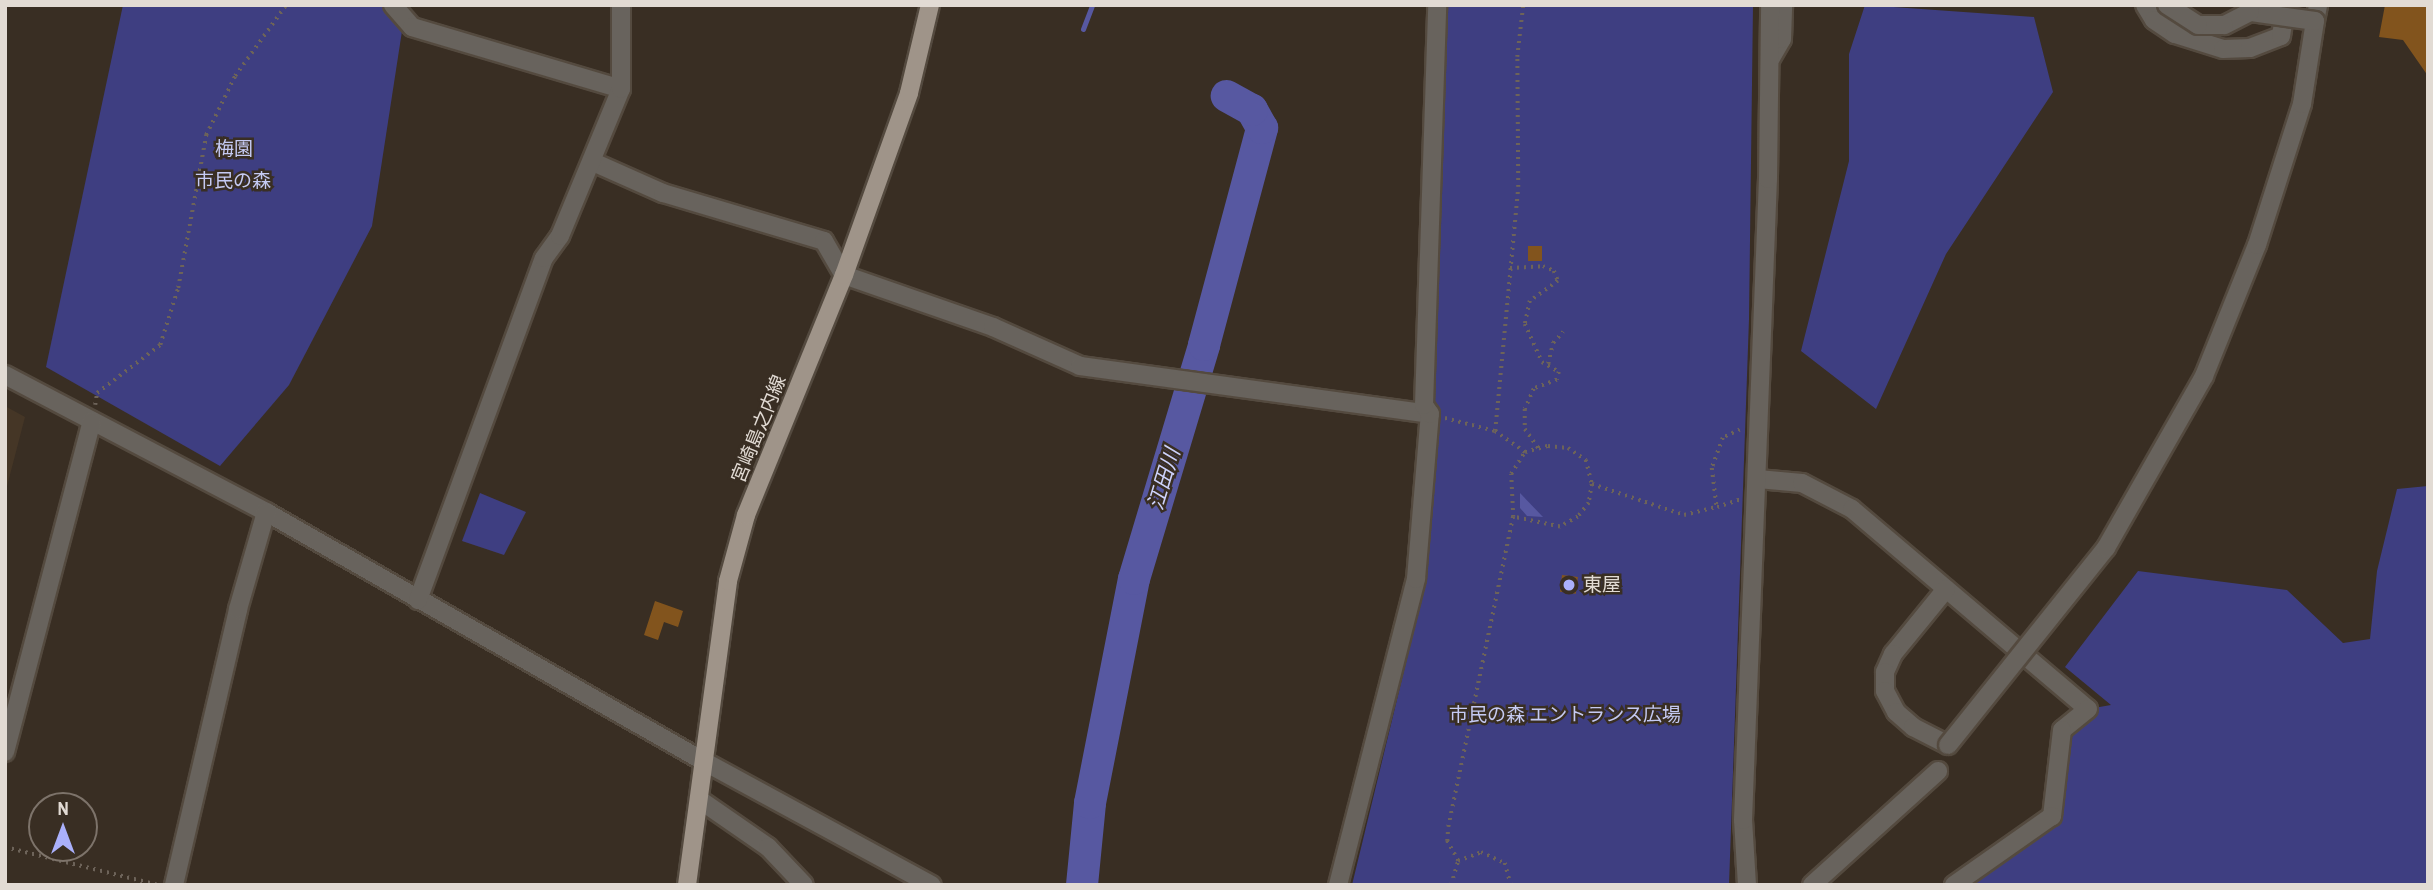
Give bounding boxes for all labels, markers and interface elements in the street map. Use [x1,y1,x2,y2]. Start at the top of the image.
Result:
park label: 梅園 [215,138,253,160]
park label: 市民の森 [195,170,271,192]
street label: 宮崎島之内線 [727,372,791,486]
water label: 江田川 [1143,445,1185,513]
place label: 東屋 [1583,574,1621,596]
marker: 東屋 [1561,577,1577,593]
park label: 市民の森 エントランス広場 [1449,704,1681,726]
north arrow [28,792,98,862]
text: N [57,795,69,821]

